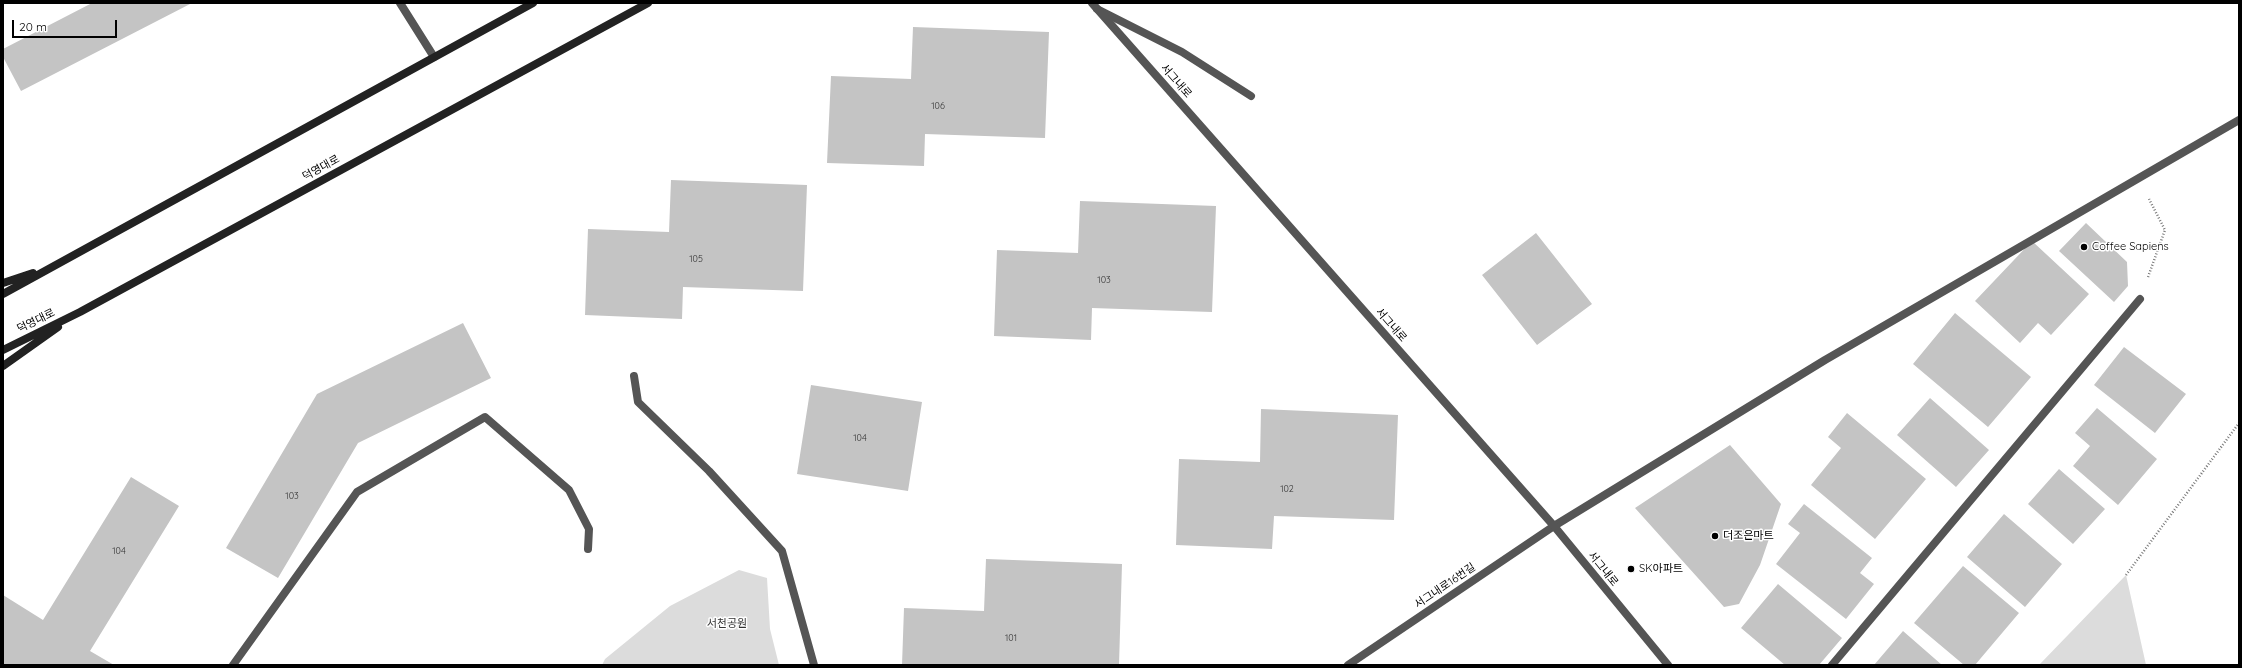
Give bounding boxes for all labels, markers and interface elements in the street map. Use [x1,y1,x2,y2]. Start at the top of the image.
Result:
scale bar [14,12,119,38]
text: 20 m [19,19,47,34]
street label: 서그내로 [1158,61,1194,101]
house number: 106 [931,101,945,111]
street label: 덕영대로 [300,152,342,184]
place label: Coffee Sapiens [2092,240,2169,254]
marker: Coffee Sapiens [2079,242,2089,252]
house number: 105 [689,254,703,264]
house number: 103 [1097,275,1111,285]
street label: 서그내로 [1373,305,1409,345]
street label: 덕영대로 [15,306,57,336]
house number: 104 [853,433,867,443]
house number: 102 [1280,484,1294,494]
house number: 103 [285,491,299,501]
place label: 더조은마트 [1723,529,1774,543]
marker: 더조은마트 [1710,531,1720,541]
house number: 104 [112,546,126,556]
street label: 서그내로 [1585,549,1621,589]
street label: 서그내로16번길 [1412,561,1478,611]
place label: SK아파트 [1639,562,1683,576]
marker: SK아파트 [1626,564,1636,574]
park label: 서천공원 [707,617,747,631]
house number: 101 [1005,633,1017,643]

